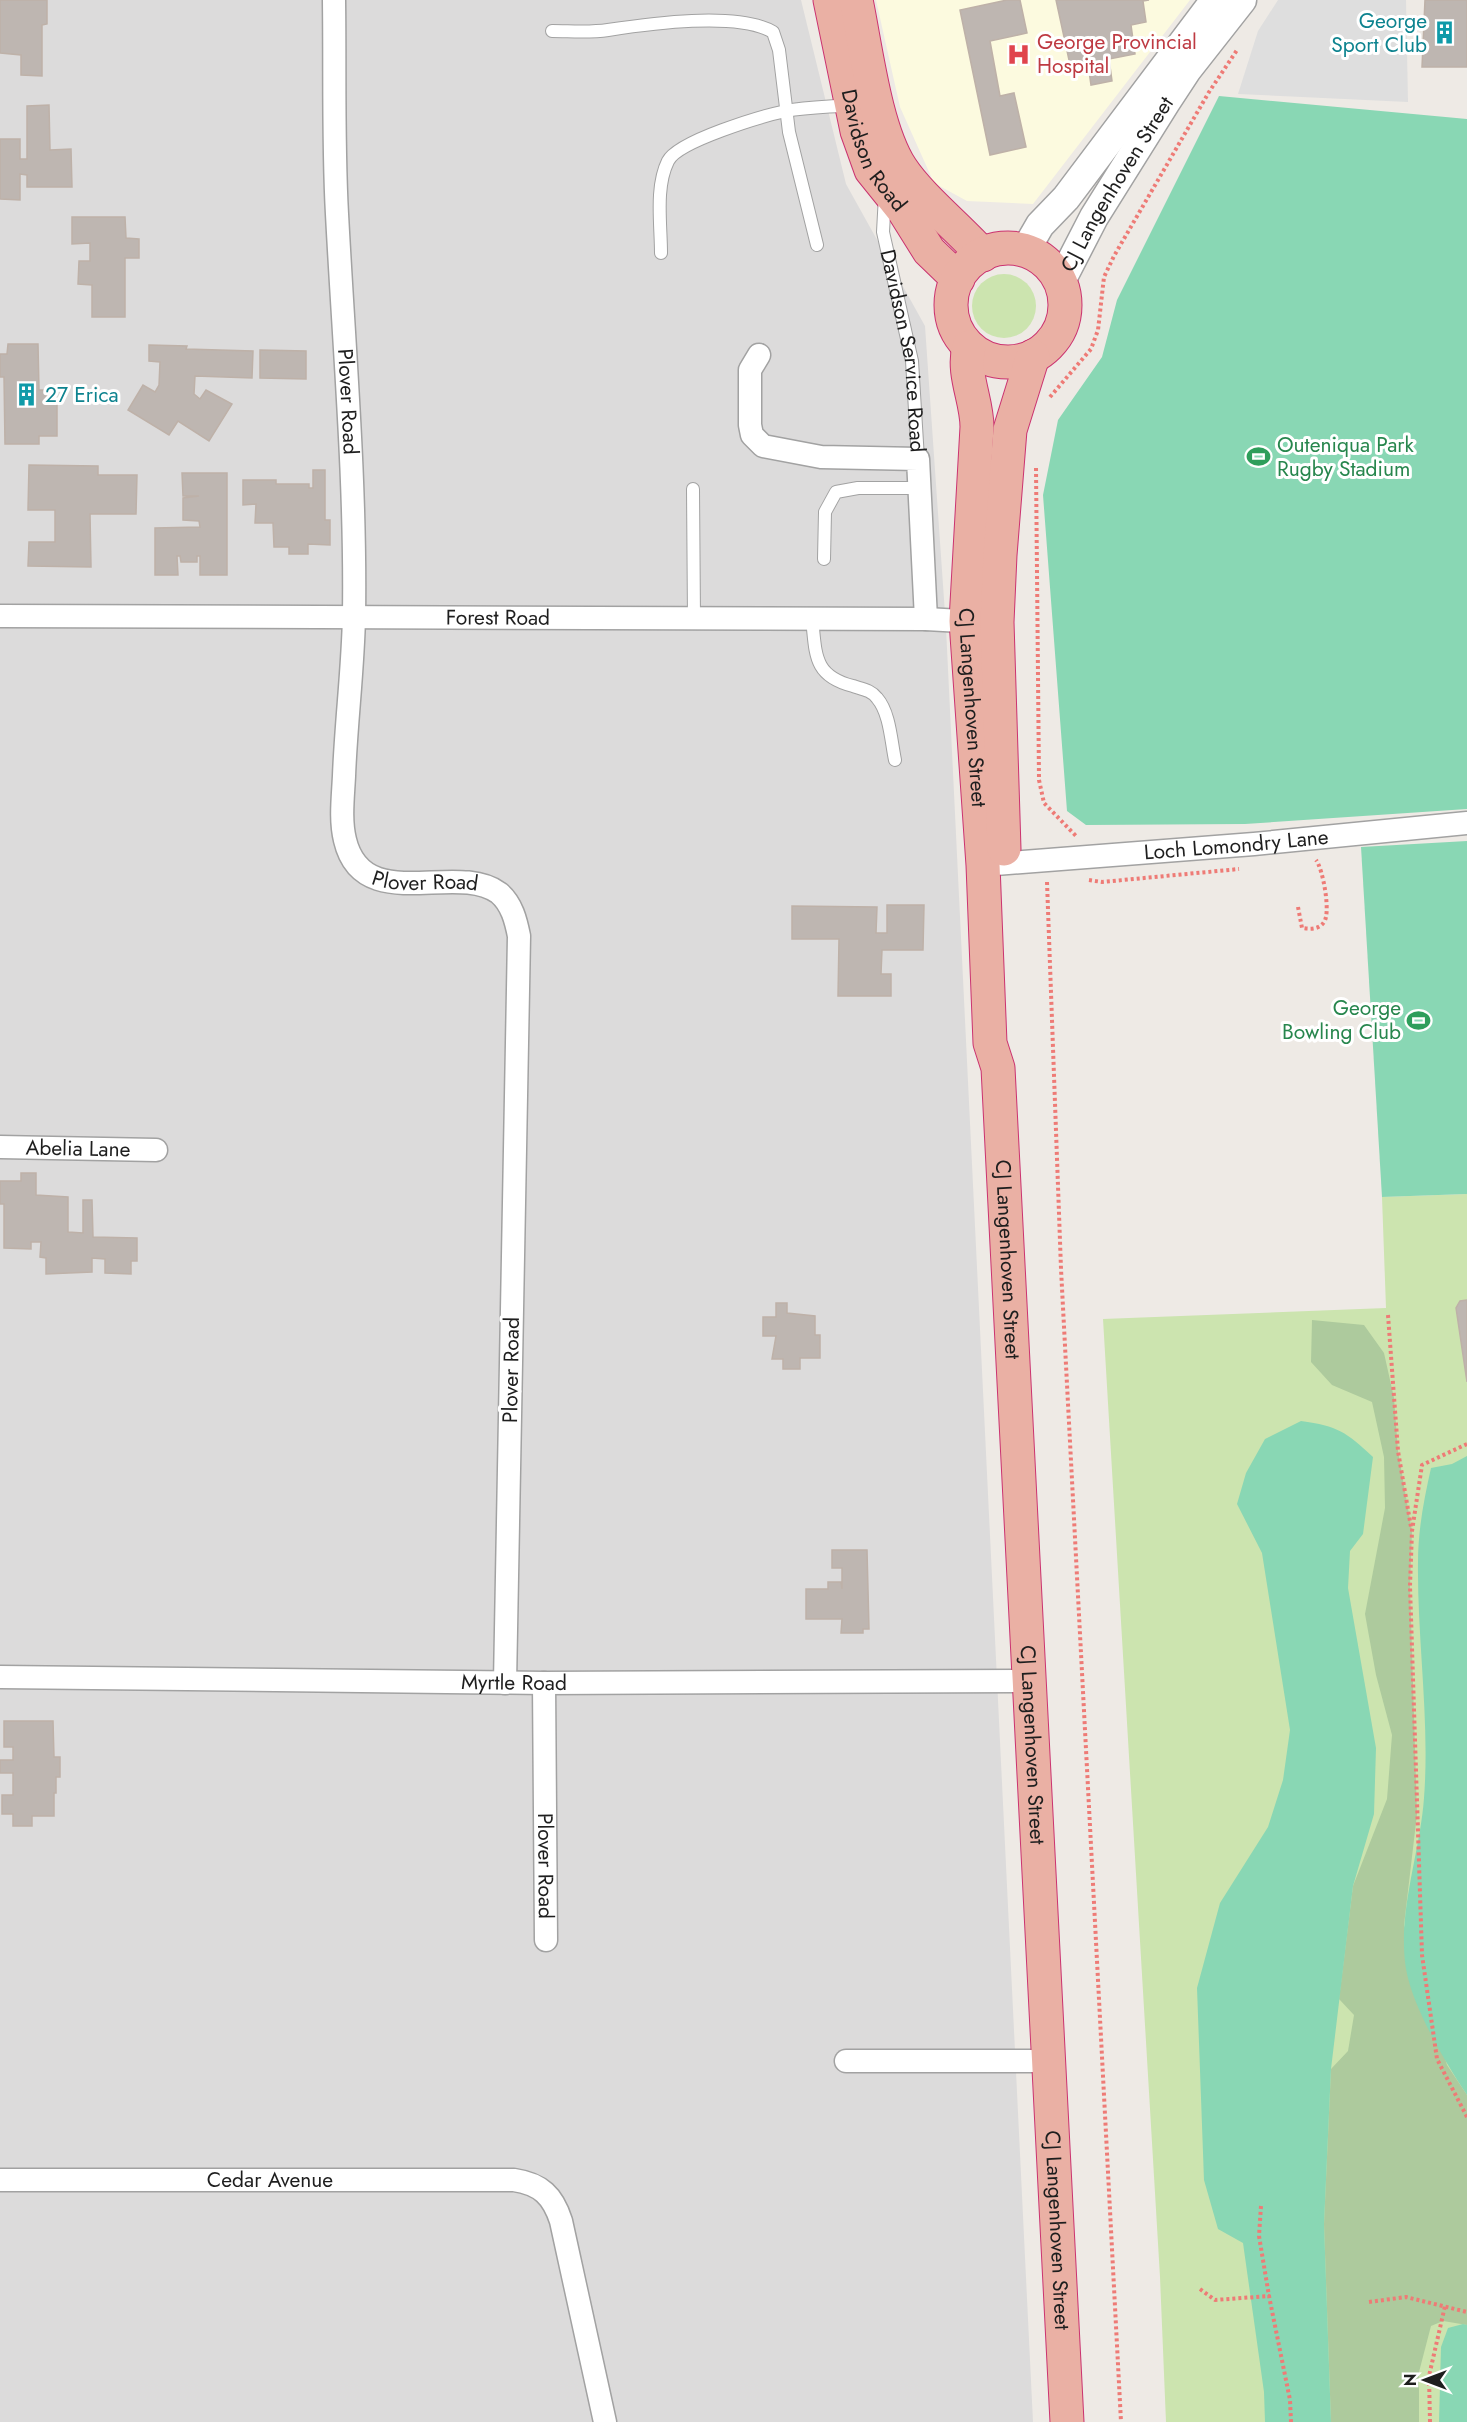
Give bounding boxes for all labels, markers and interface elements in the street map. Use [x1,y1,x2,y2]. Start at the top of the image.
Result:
place label: George Sport Club [1331,6,1427,60]
building icon: George Sport Club [1432,20,1458,46]
place label: George Provincial Hospital [1037,27,1197,81]
hospital icon: George Provincial Hospital [1006,41,1032,67]
street label: Davidson Road [834,86,914,218]
street label: CJ Langenhoven Street [1053,91,1181,277]
street label: Davidson Service Road [872,246,933,453]
street label: Plover Road [330,348,366,455]
place label: 27 Erica [45,380,119,410]
building icon: 27 Erica [14,382,40,408]
place label: Outeniqua Park Rugby Stadium [1277,430,1415,484]
sports icon: Outeniqua Park Rugby Stadium [1246,444,1272,470]
street label: Forest Road [446,602,550,633]
street label: CJ Langenhoven Street [951,607,994,808]
street label: Loch Lomondry Lane [1143,822,1330,867]
street label: Plover Road [368,863,480,899]
place label: George Bowling Club [1282,993,1401,1047]
sports icon: George Bowling Club [1406,1007,1432,1033]
street label: Abelia Lane [25,1132,131,1165]
street label: CJ Langenhoven Street [988,1159,1028,1360]
street label: Plover Road [495,1317,527,1423]
street label: CJ Langenhoven Street [1012,1644,1053,1845]
street label: Myrtle Road [461,1667,567,1698]
street label: Plover Road [530,1813,561,1919]
street label: CJ Langenhoven Street [1037,2130,1077,2331]
street label: Cedar Avenue [207,2165,333,2195]
north arrow [1395,2350,1455,2410]
text: N [1399,2374,1422,2386]

